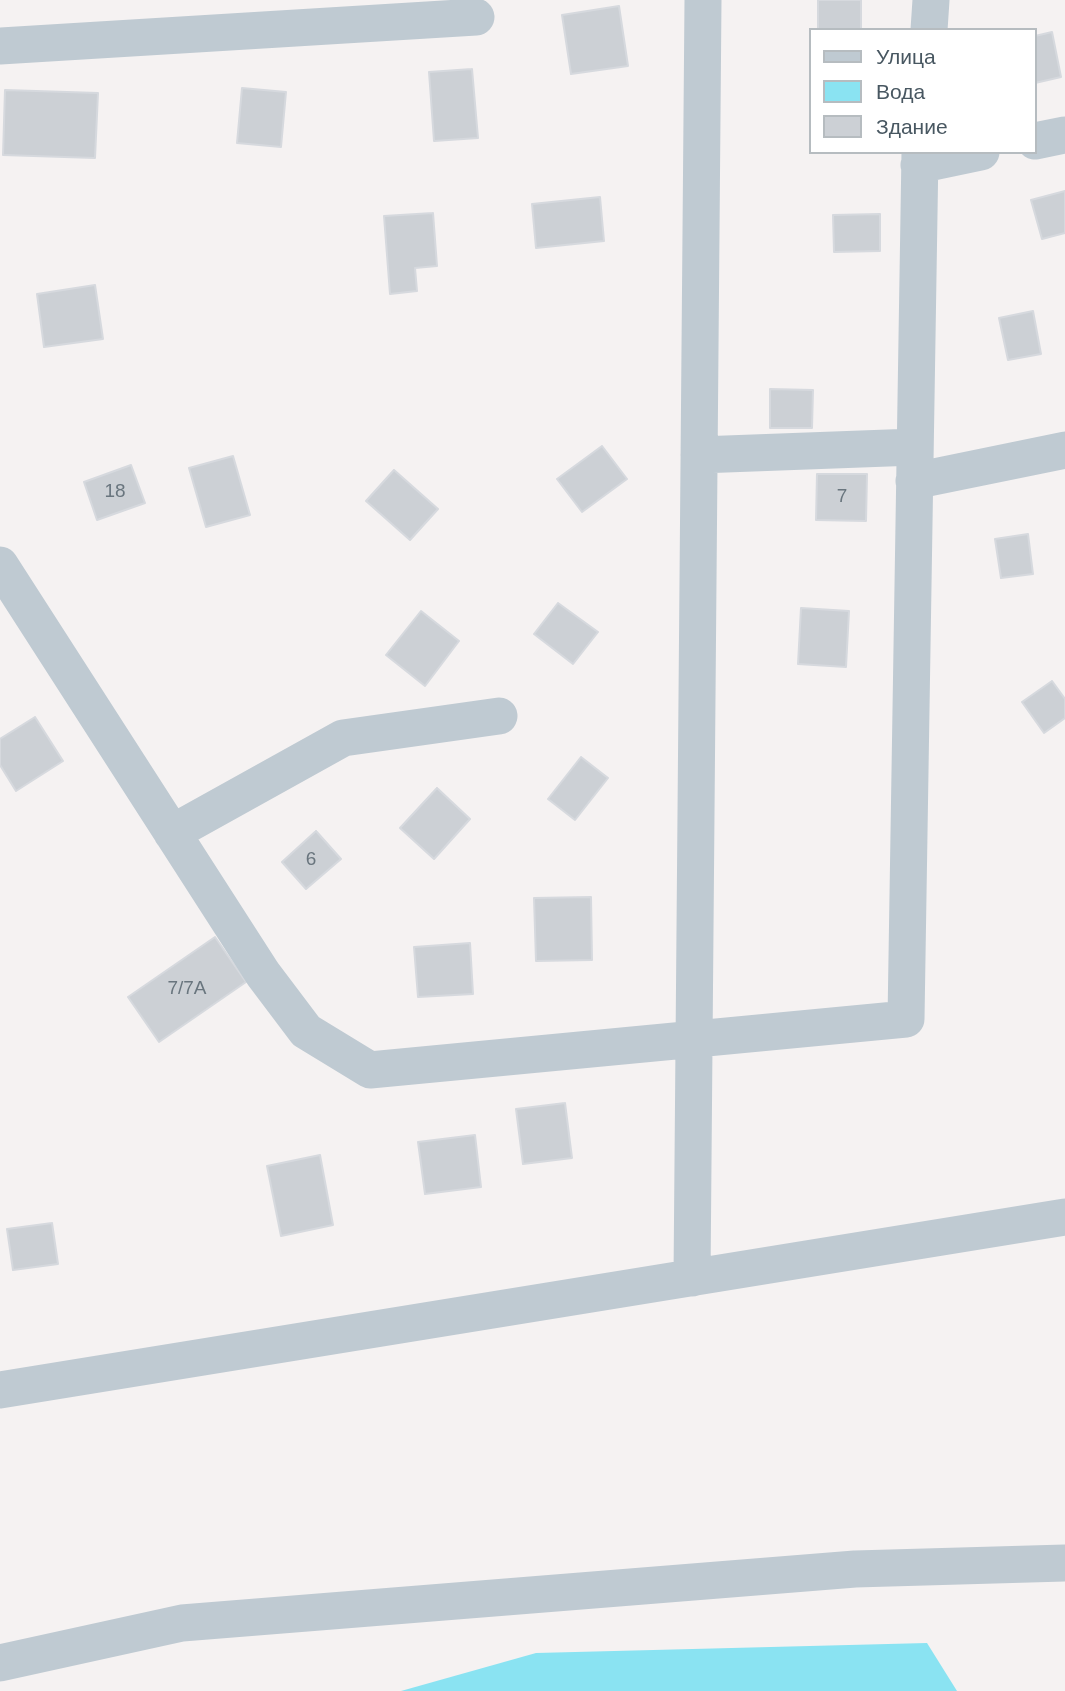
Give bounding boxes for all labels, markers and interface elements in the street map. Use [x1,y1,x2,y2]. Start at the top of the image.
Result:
legend [810,28,1037,154]
text: Улица [876,45,936,68]
text: Вода [876,80,925,103]
text: Здание [876,115,948,138]
house number: 18 [104,481,126,503]
house number: 7 [837,486,847,508]
house number: 6 [306,849,316,871]
house number: 7/7А [167,978,207,1000]

